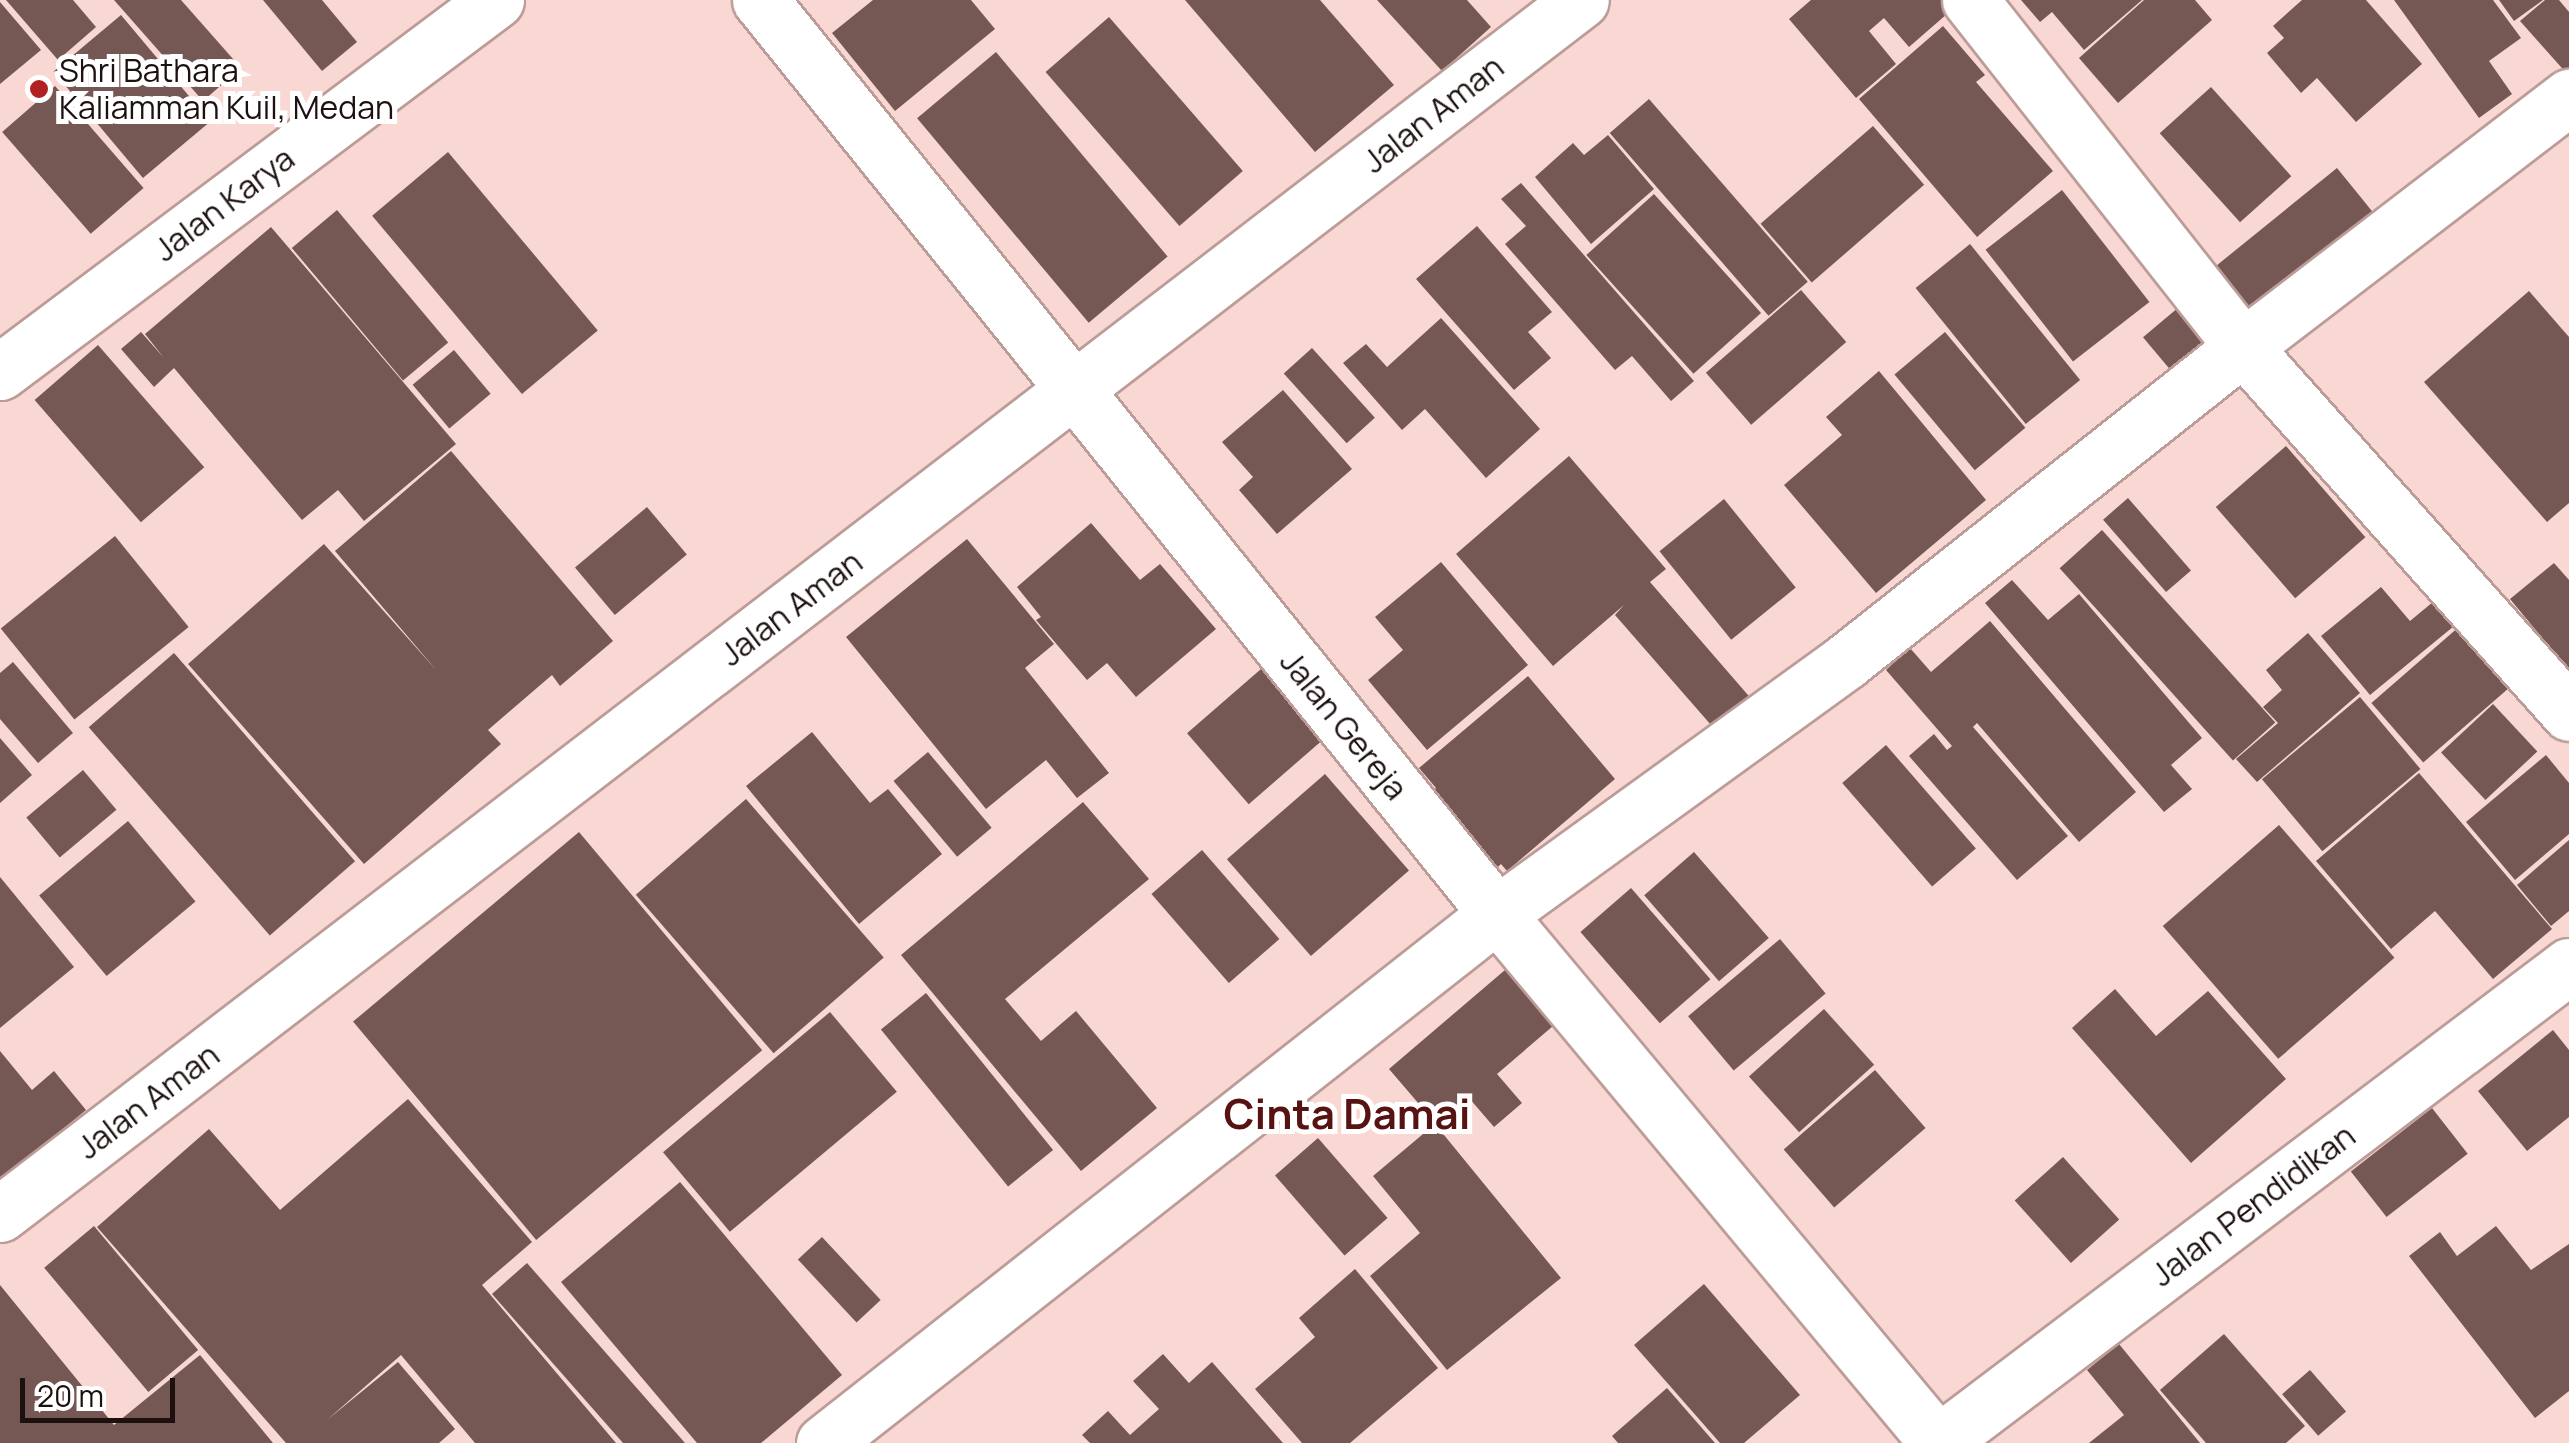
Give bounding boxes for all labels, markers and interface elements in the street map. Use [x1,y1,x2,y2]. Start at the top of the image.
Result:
street label: Jalan Aman [1355,47,1511,181]
place label: Shri Bathara Kaliamman Kuil, Medan [59,52,394,127]
marker: Shri Bathara Kaliamman Kuil, Medan [28,78,50,100]
street label: Jalan Karya [146,139,302,269]
street label: Jalan Aman [713,542,869,674]
street label: Jalan Gereja [1272,643,1416,807]
street label: Jalan Aman [70,1035,226,1167]
district label: Cinta Damai [1223,1088,1471,1138]
street label: Jalan Pendidikan [2144,1116,2362,1294]
scale bar [25,1358,180,1420]
text: 20 m [37,1375,104,1416]

